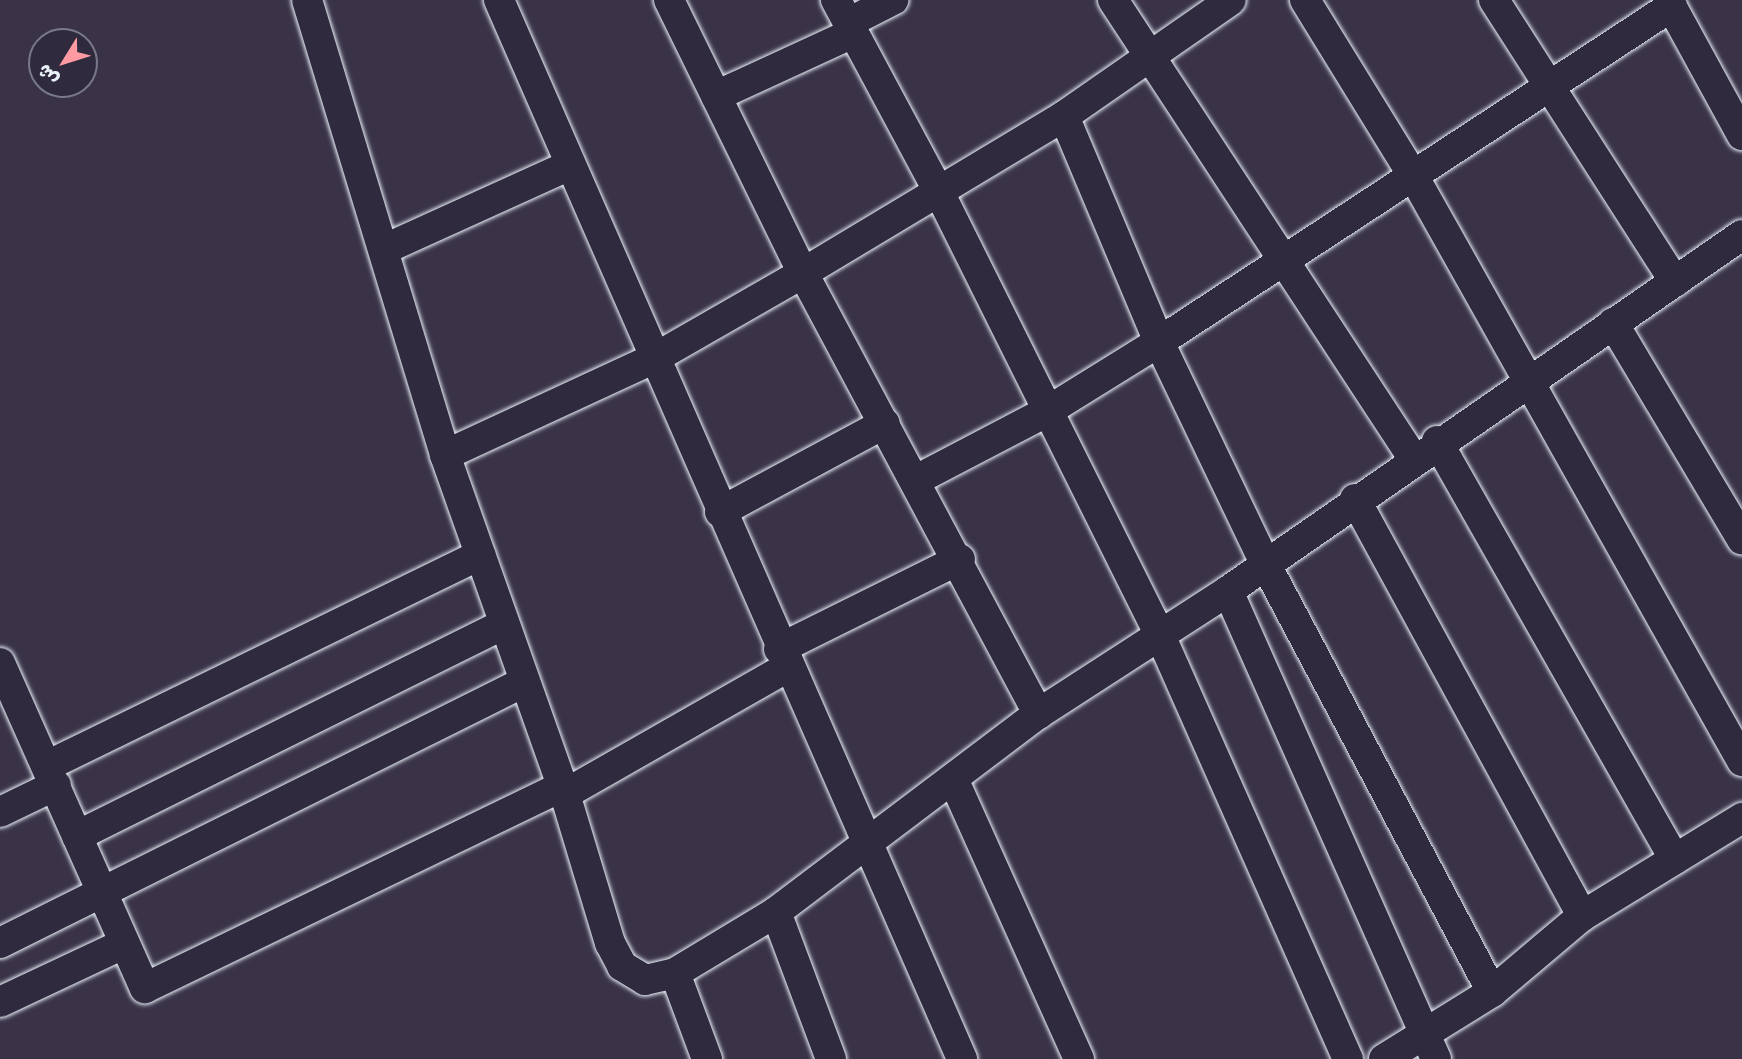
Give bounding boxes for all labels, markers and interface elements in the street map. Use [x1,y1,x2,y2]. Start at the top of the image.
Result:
north arrow [28,28,98,98]
text: ش [32,59,64,90]

